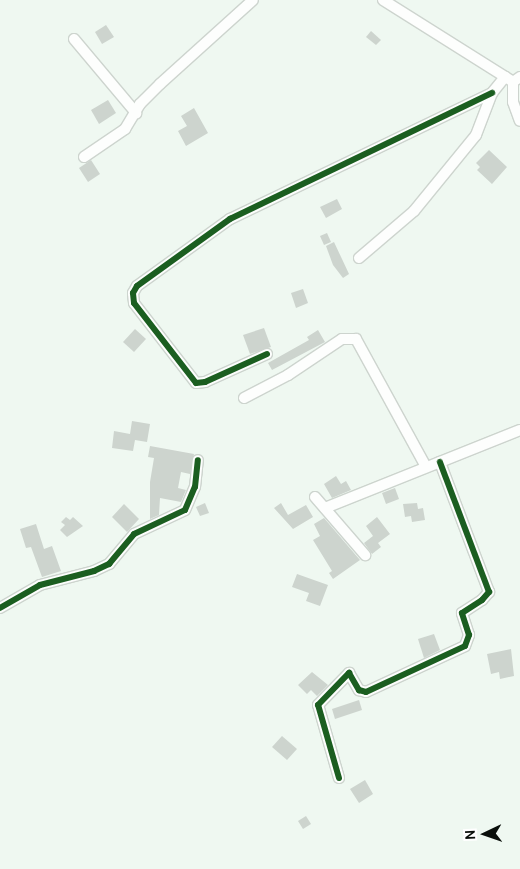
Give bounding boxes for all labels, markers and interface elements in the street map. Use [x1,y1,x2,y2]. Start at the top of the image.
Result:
north arrow [460,809,510,859]
text: N [461,829,479,840]

